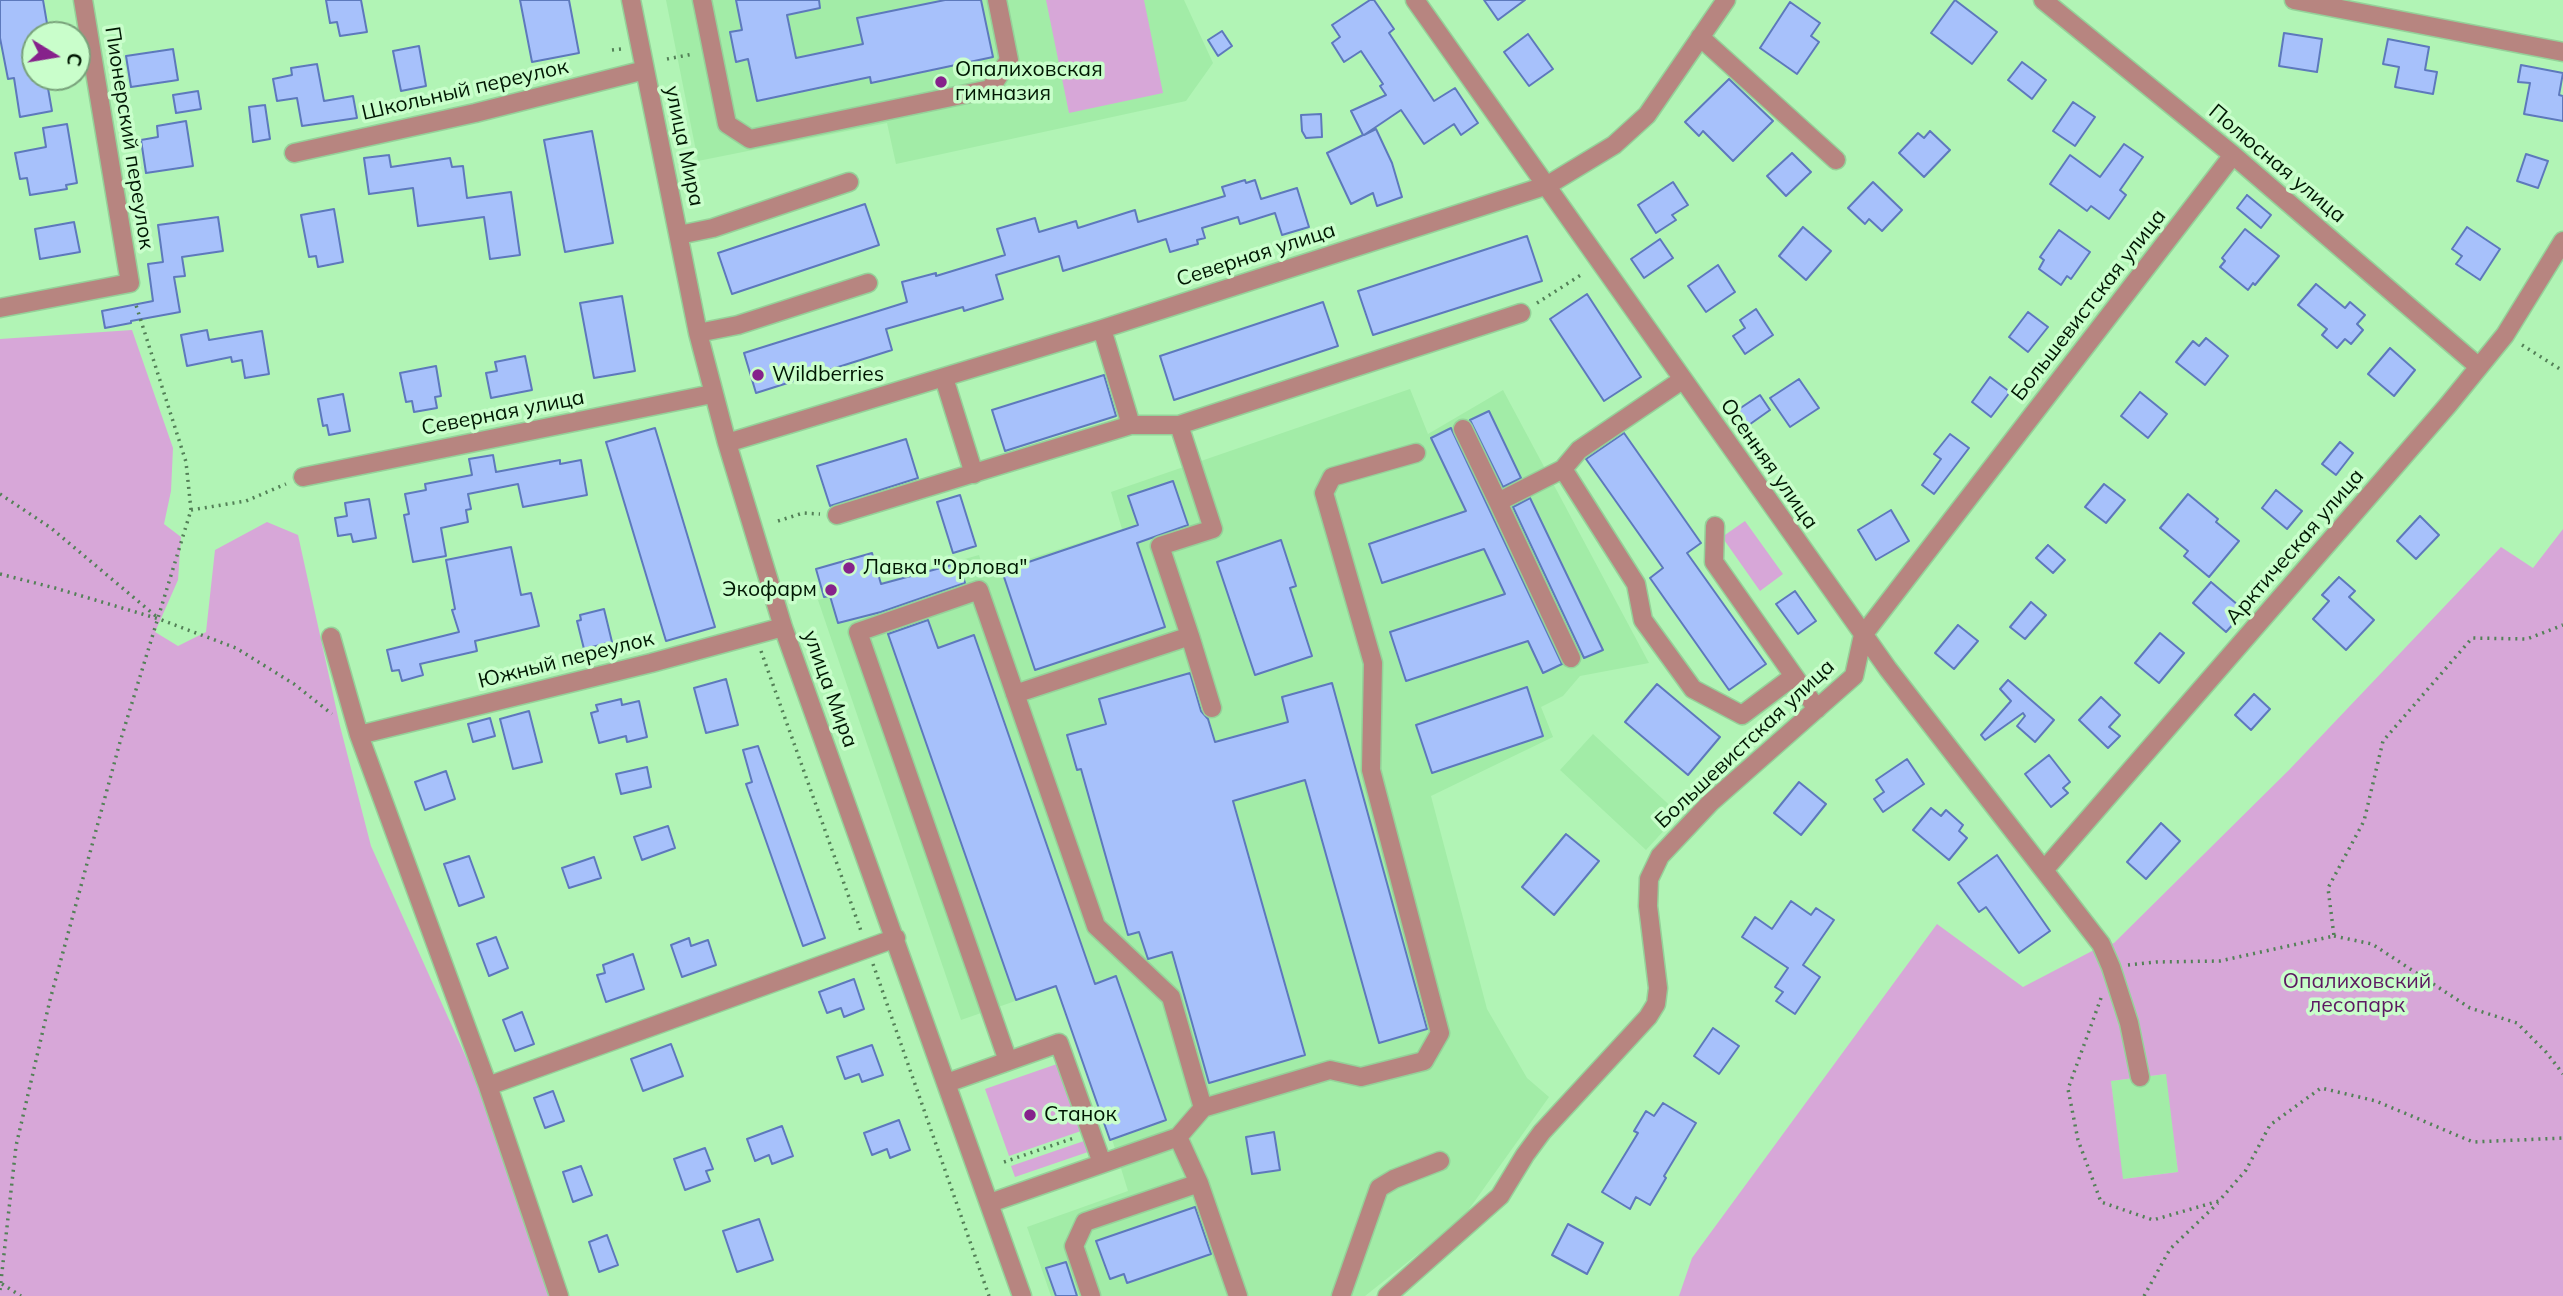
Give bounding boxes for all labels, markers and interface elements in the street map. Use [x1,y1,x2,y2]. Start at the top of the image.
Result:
north arrow [21,21,91,91]
street label: Пионерский переулок [99,25,159,251]
text: С [62,51,88,68]
street label: Школьный переулок [359,54,571,126]
place label: Опалиховская гимназия [955,57,1103,107]
marker: Опалиховская гимназия [933,74,949,90]
street label: улица Мира [659,83,709,209]
street label: Полюсная улица [2203,99,2351,229]
street label: Большевистская улица [2006,204,2172,406]
street label: Северная улица [1173,217,1339,293]
place label: Wildberries [772,362,884,388]
marker: Wildberries [750,367,766,383]
street label: Северная улица [419,385,587,441]
street label: Осенняя улица [1715,394,1823,534]
street label: Арктическая улица [2221,464,2369,630]
place label: Лавка "Орлова" [863,555,1027,581]
marker: Лавка "Орлова" [841,560,857,576]
place label: Экофарм [722,577,817,603]
marker: Экофарм [823,582,839,598]
street label: Южный переулок [476,626,656,694]
street label: улица Мира [797,627,863,751]
street label: Большевистская улица [1650,654,1840,834]
park label: Опалиховский лесопарк [2283,969,2431,1019]
place label: Станок [1044,1102,1117,1128]
marker: Станок [1022,1107,1038,1123]

